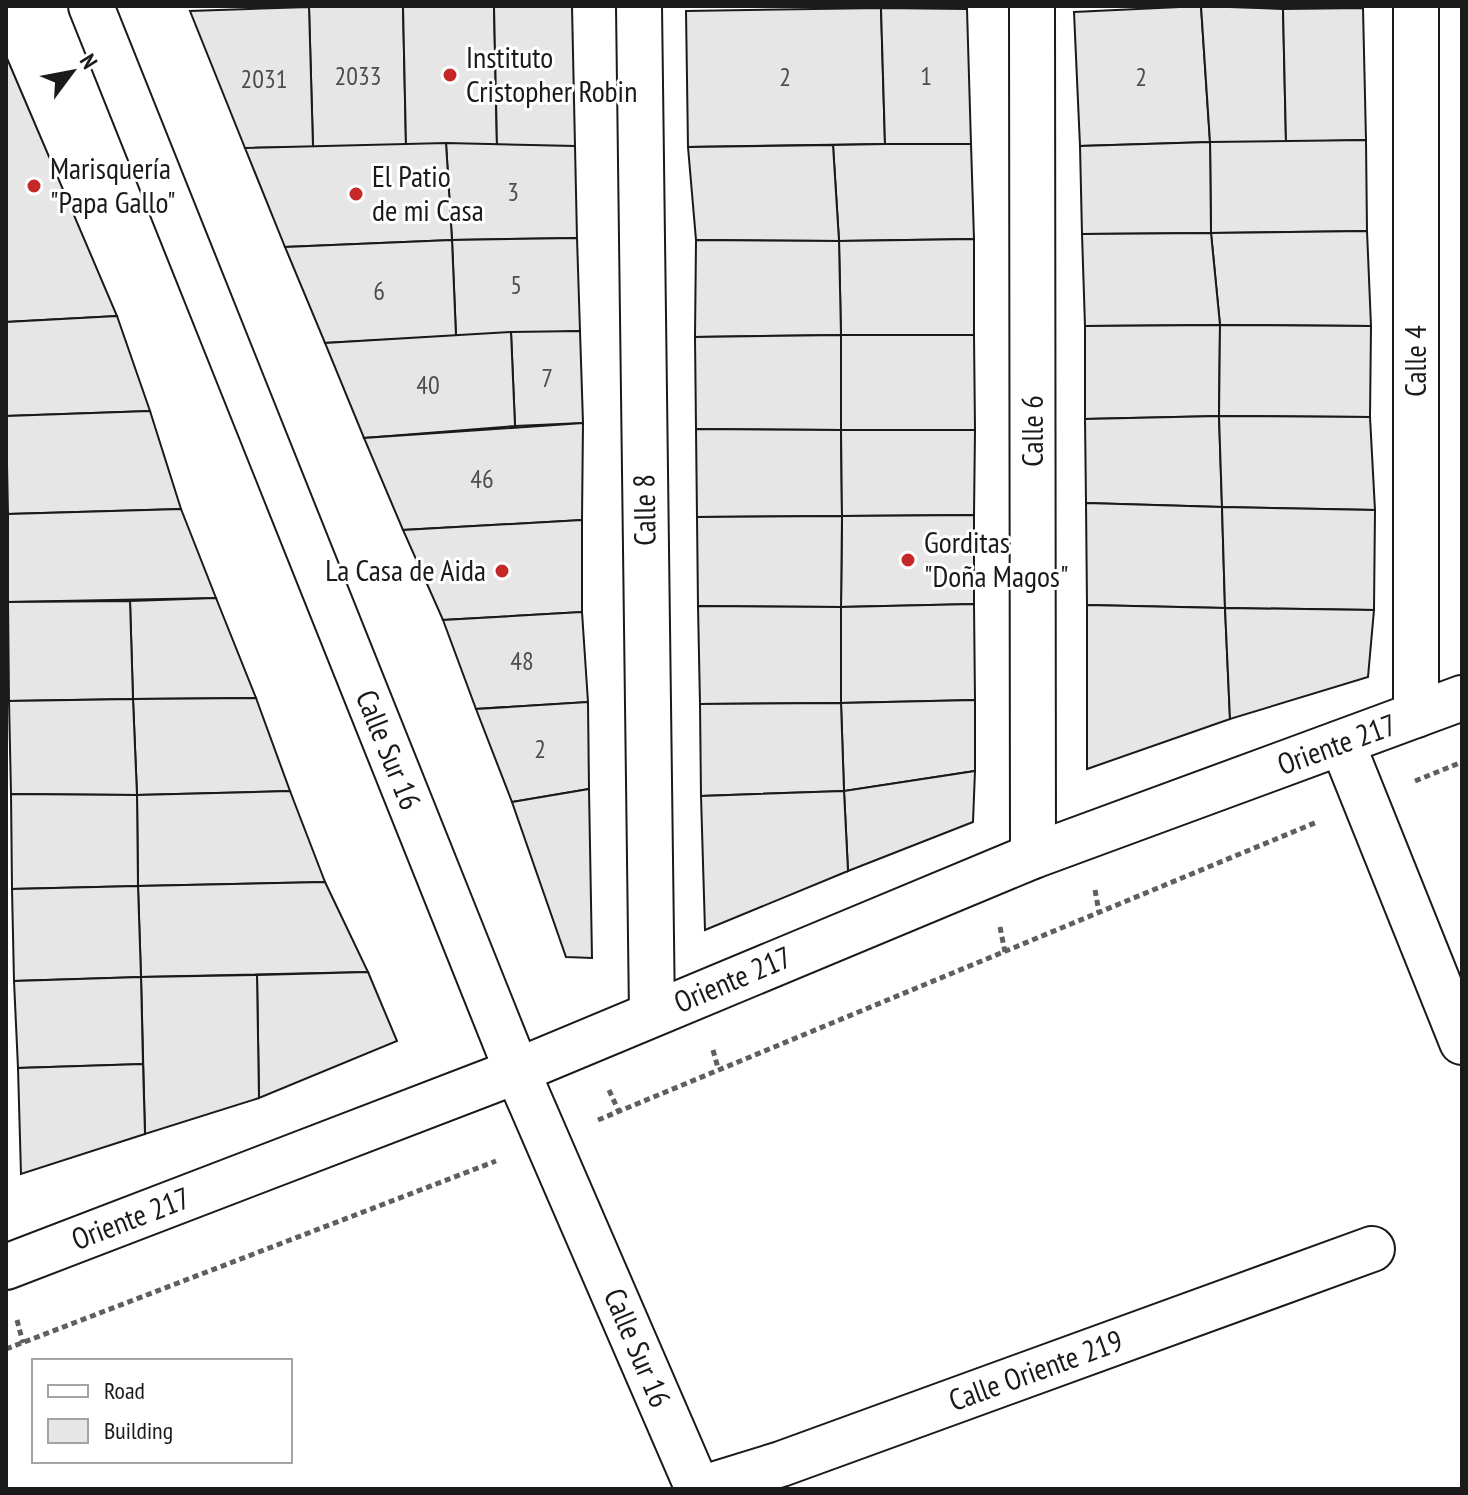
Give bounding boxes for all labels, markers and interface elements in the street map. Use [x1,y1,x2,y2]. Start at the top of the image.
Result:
north arrow [32,32,112,112]
place label: Instituto Cristopher Robin [466,37,637,110]
text: N [74,49,104,74]
house number: 2033 [335,59,381,92]
house number: 1 [920,59,932,92]
house number: 2 [779,60,791,93]
house number: 2 [1135,60,1147,93]
house number: 2031 [241,62,287,95]
marker: Instituto Cristopher Robin [441,66,459,84]
place label: Marisquería "Papa Gallo" [50,148,176,221]
place label: El Patio de mi Casa [372,156,484,229]
house number: 3 [507,175,519,208]
marker: Marisquería "Papa Gallo" [25,177,43,195]
marker: El Patio de mi Casa [347,185,365,203]
house number: 5 [510,268,522,301]
house number: 6 [373,274,385,307]
street label: Calle 4 [1395,325,1434,397]
house number: 7 [541,361,553,394]
house number: 40 [416,368,440,401]
street label: Calle 6 [1012,395,1051,467]
house number: 46 [470,462,494,495]
street label: Calle 8 [623,474,664,546]
place label: Gorditas "Doña Magos" [924,522,1069,595]
place label: La Casa de Aida [325,550,486,589]
marker: Gorditas "Doña Magos" [899,551,917,569]
marker: La Casa de Aida [493,562,511,580]
house number: 48 [510,644,534,677]
street label: Calle Sur 16 [348,684,431,815]
street label: Oriente 217 [1272,704,1401,783]
house number: 2 [534,732,546,765]
street label: Oriente 217 [668,936,797,1021]
street label: Oriente 217 [66,1177,195,1258]
street label: Calle Sur 16 [596,1282,681,1413]
street label: Calle Oriente 219 [943,1320,1128,1419]
legend [32,1359,292,1463]
text: Road [104,1375,145,1406]
text: Building [104,1415,173,1446]

